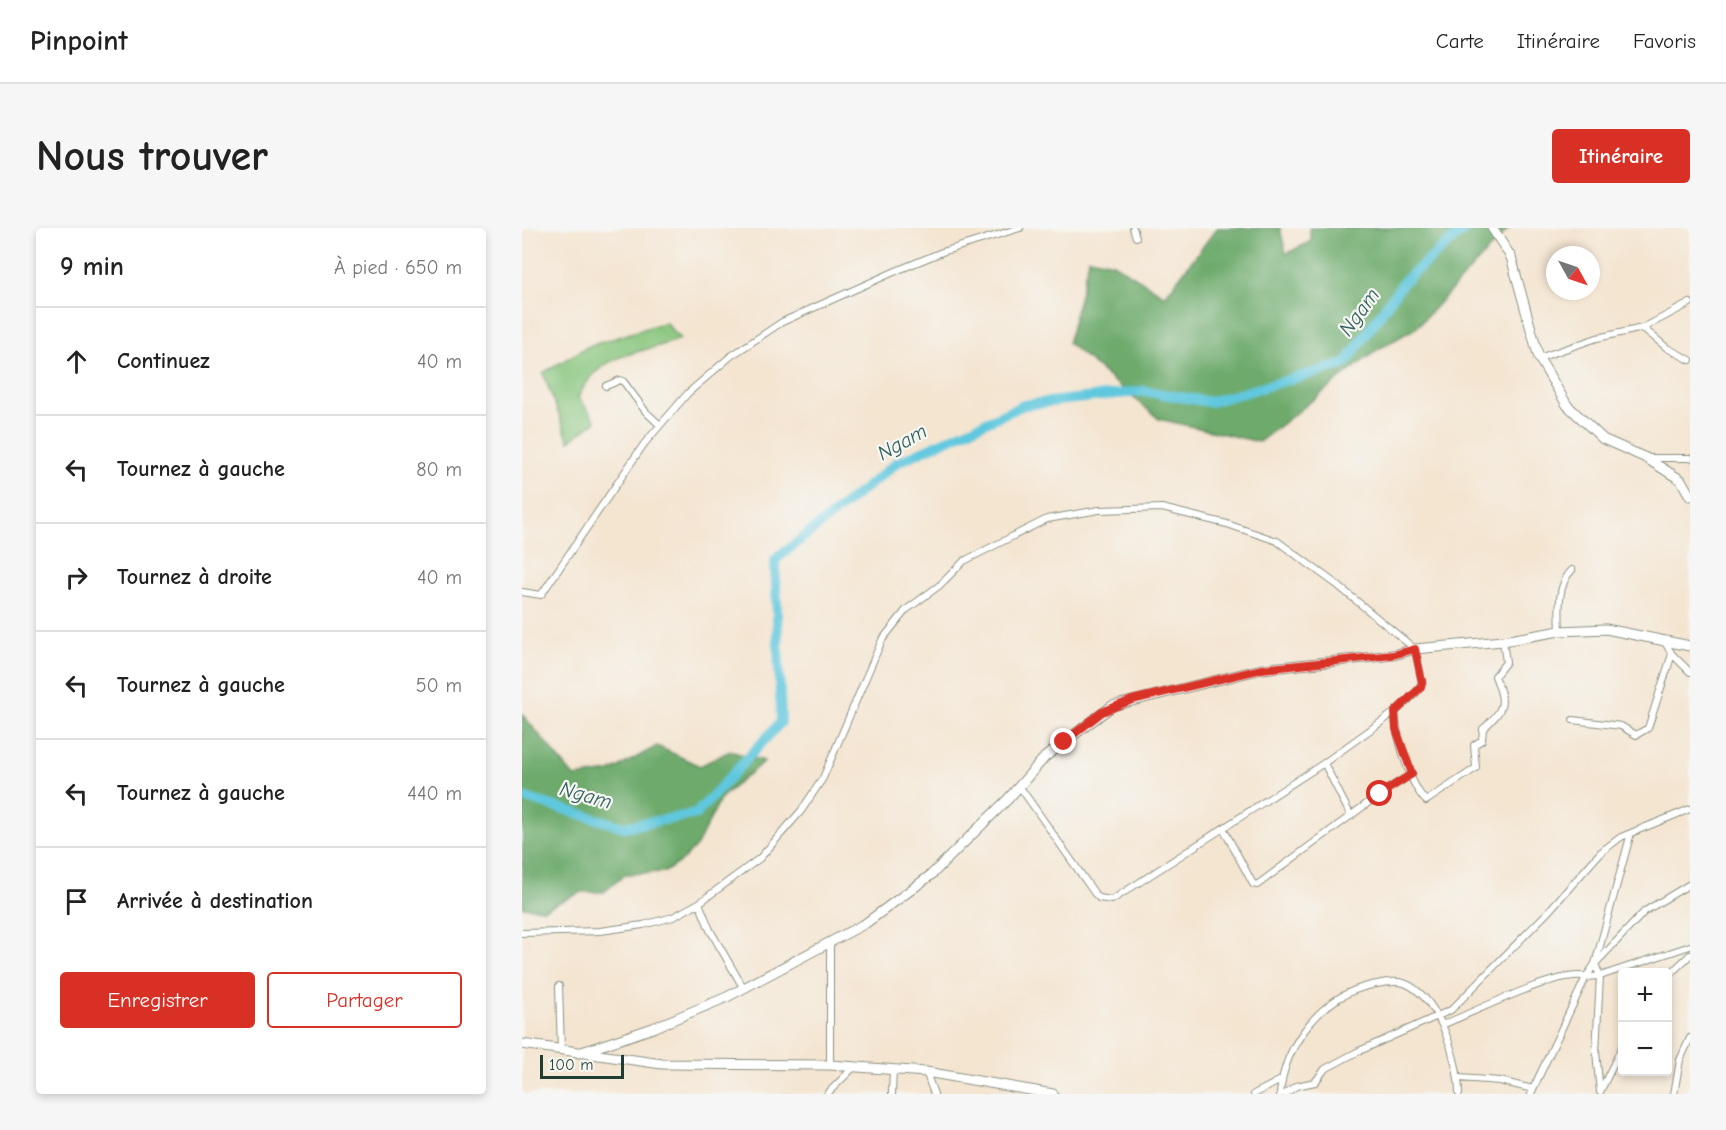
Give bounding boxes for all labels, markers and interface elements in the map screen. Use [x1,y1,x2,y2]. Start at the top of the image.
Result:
text: Pinpoint [30,25,128,57]
text: Carte [1436,29,1484,53]
text: Itinéraire [1517,29,1600,53]
text: Favoris [1633,29,1696,53]
button: Itinéraire [1552,129,1690,183]
text: Nous trouver [36,132,268,181]
north arrow [1546,246,1600,300]
text: 9 min [60,252,124,282]
text: À pied · 650 m [334,256,462,279]
water label: Ngam [1334,283,1384,341]
icon: ahead [60,345,93,378]
text: Continuez [117,348,210,374]
text: 40 m [417,350,462,373]
water label: Ngam [873,419,931,465]
icon: left [60,453,93,486]
text: Tournez à gauche [117,456,285,482]
text: 80 m [416,458,462,481]
icon: right [60,561,93,594]
text: Tournez à droite [117,564,272,590]
text: 40 m [417,566,462,589]
icon: left [60,669,93,702]
text: Tournez à gauche [117,672,285,698]
text: 50 m [416,674,462,697]
route end [1050,728,1076,754]
water label: Ngam [557,776,615,814]
icon: left [60,777,93,810]
text: Tournez à gauche [117,780,285,806]
route start [1366,780,1392,806]
text: 440 m [407,782,462,805]
icon: arrive [60,885,93,918]
text: Arrivée à destination [117,888,313,914]
map controls [1618,968,1672,1076]
button: + [1618,968,1672,1022]
button: Enregistrer [60,972,255,1028]
button: Partager [267,972,462,1028]
button: − [1618,1022,1672,1076]
scale bar [540,1052,624,1080]
text: 100 m [549,1056,593,1074]

